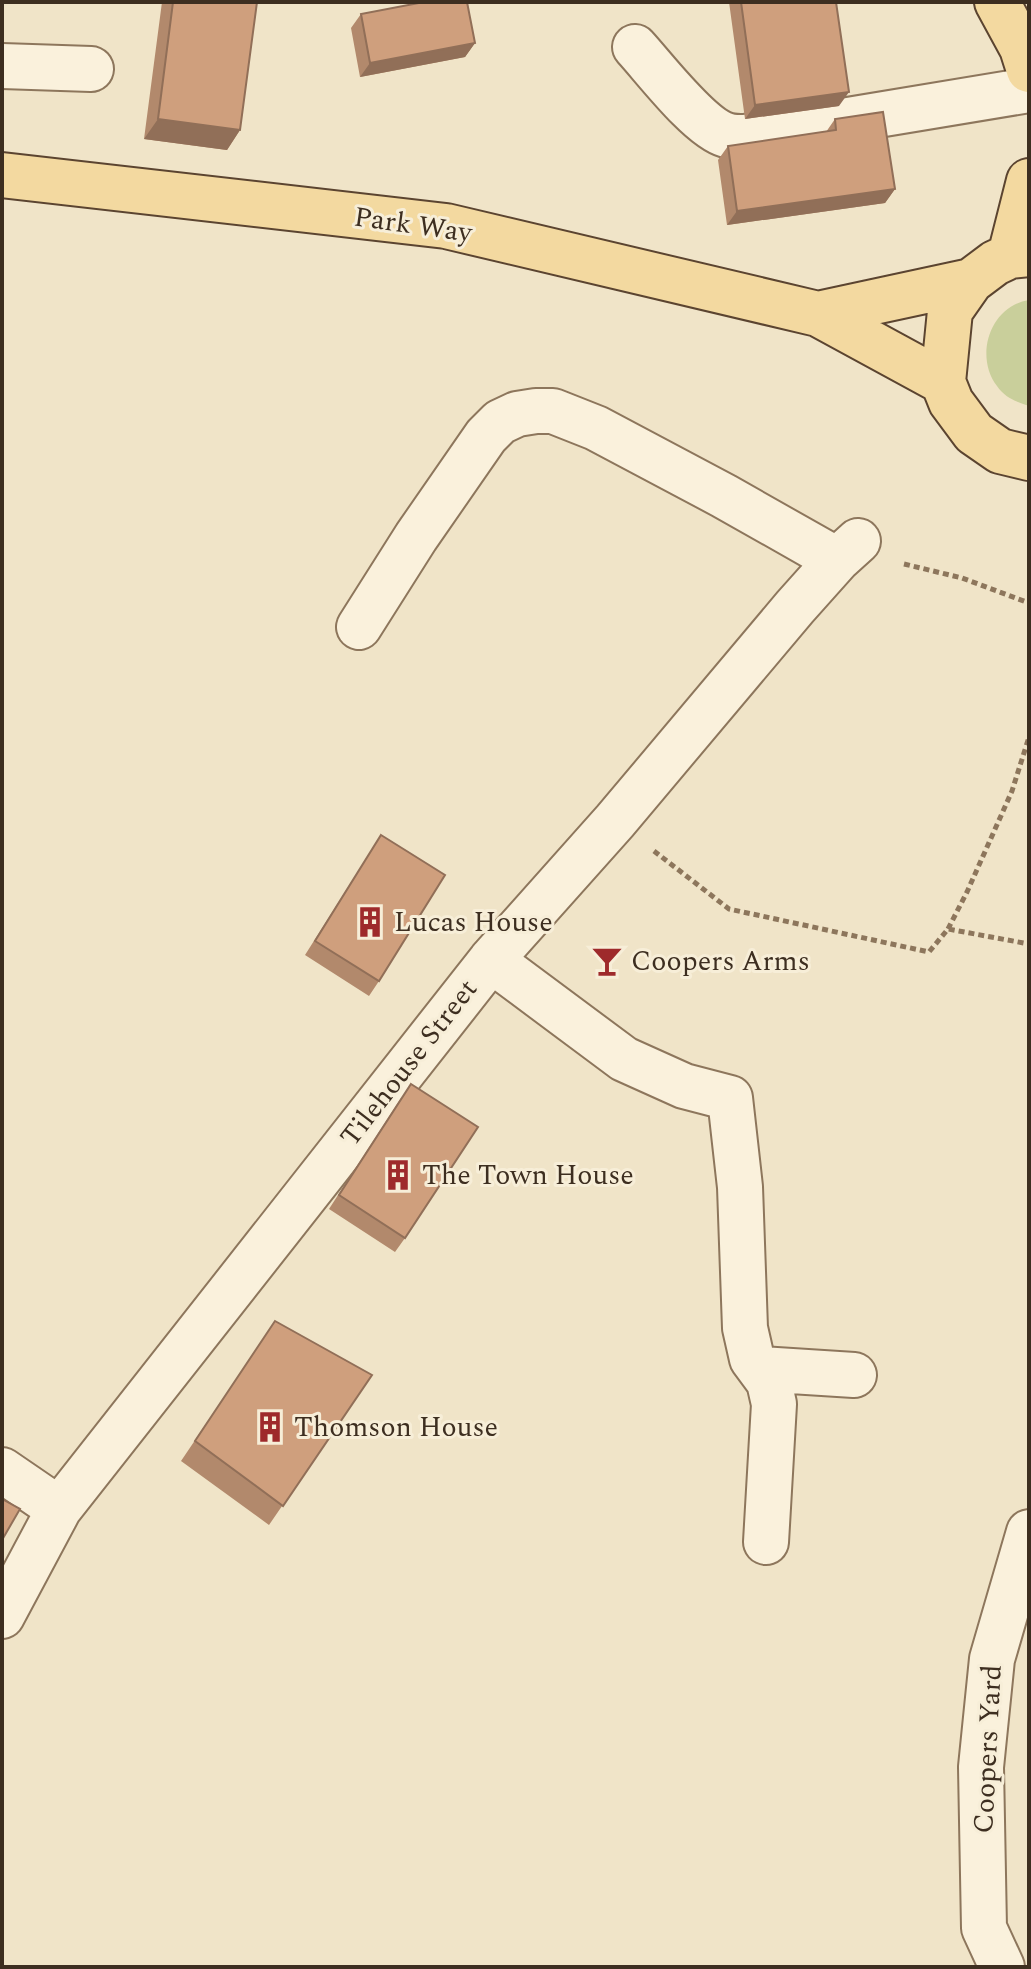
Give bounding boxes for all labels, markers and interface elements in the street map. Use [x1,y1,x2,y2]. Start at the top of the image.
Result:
street label: Park Way [351,195,476,255]
place label: Lucas House [394,901,553,944]
building icon: Lucas House [353,905,387,939]
place label: Coopers Arms [631,940,810,983]
bar icon: Coopers Arms [590,944,624,978]
street label: Tilehouse Street [330,970,488,1156]
place label: The Town House [422,1154,634,1197]
building icon: The Town House [381,1158,415,1192]
place label: Thomson House [294,1406,498,1449]
building icon: Thomson House [253,1410,287,1444]
street label: Coopers Yard [962,1663,1014,1835]

